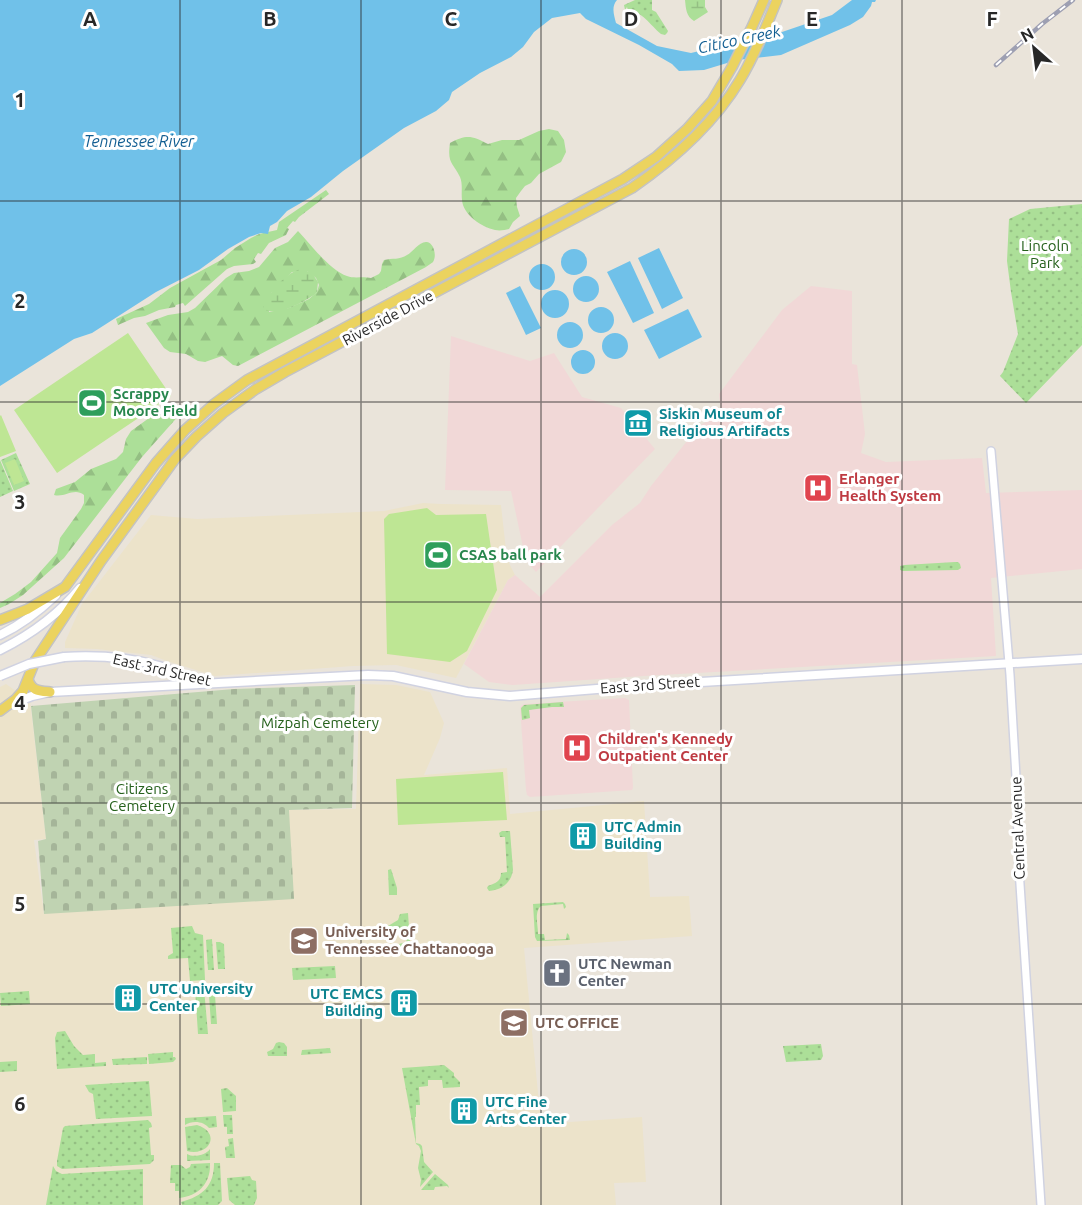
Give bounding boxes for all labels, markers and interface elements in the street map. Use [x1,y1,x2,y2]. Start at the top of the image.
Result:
text: A [83,7,97,30]
text: B [263,7,277,30]
text: C [445,7,458,30]
text: D [624,7,638,30]
text: E [806,7,818,30]
text: F [986,7,998,30]
north arrow [1004,18,1064,78]
water label: Citico Creek [696,21,783,57]
text: N [1017,24,1036,46]
text: 1 [14,88,26,111]
water label: Tennessee River [84,132,195,150]
park label: Lincoln Park [1021,237,1069,271]
street label: Riverside Drive [339,286,436,349]
text: 2 [14,289,26,312]
place label: Scrappy Moore Field [113,385,197,419]
sports icon: Scrappy Moore Field [76,387,108,419]
place label: Siskin Museum of Religious Artifacts [659,405,790,439]
museum icon: Siskin Museum of Religious Artifacts [622,407,654,439]
place label: Erlanger Health System [839,470,941,504]
hospital icon: Erlanger Health System [802,472,834,504]
text: 3 [14,490,26,513]
sports icon: CSAS ball park [422,539,454,571]
place label: CSAS ball park [459,546,562,563]
street label: East 3rd Street [111,650,213,689]
street label: East 3rd Street [599,673,701,696]
text: 4 [14,691,26,714]
park label: Mizpah Cemetery [261,714,379,731]
place label: Children's Kennedy Outpatient Center [598,730,733,764]
hospital icon: Children's Kennedy Outpatient Center [561,732,593,764]
street label: Central Avenue [1007,776,1028,880]
park label: Citizens Cemetery [109,780,175,814]
place label: UTC Admin Building [604,818,682,852]
building icon: UTC Admin Building [567,820,599,852]
text: 5 [14,892,26,915]
place label: University of Tennessee Chattanooga [325,923,494,957]
school or university icon: University of Tennessee Chattanooga [288,925,320,957]
place label: UTC Newman Center [578,955,672,989]
church icon: UTC Newman Center [541,957,573,989]
place label: UTC University Center [149,980,253,1014]
building icon: UTC University Center [112,982,144,1014]
place label: UTC EMCS Building [310,985,383,1019]
building icon: UTC EMCS Building [388,987,420,1019]
school or university icon: UTC OFFICE [498,1007,530,1039]
place label: UTC OFFICE [535,1014,619,1031]
text: 6 [14,1092,26,1115]
place label: UTC Fine Arts Center [485,1093,568,1127]
building icon: UTC Fine Arts Center [448,1095,480,1127]

